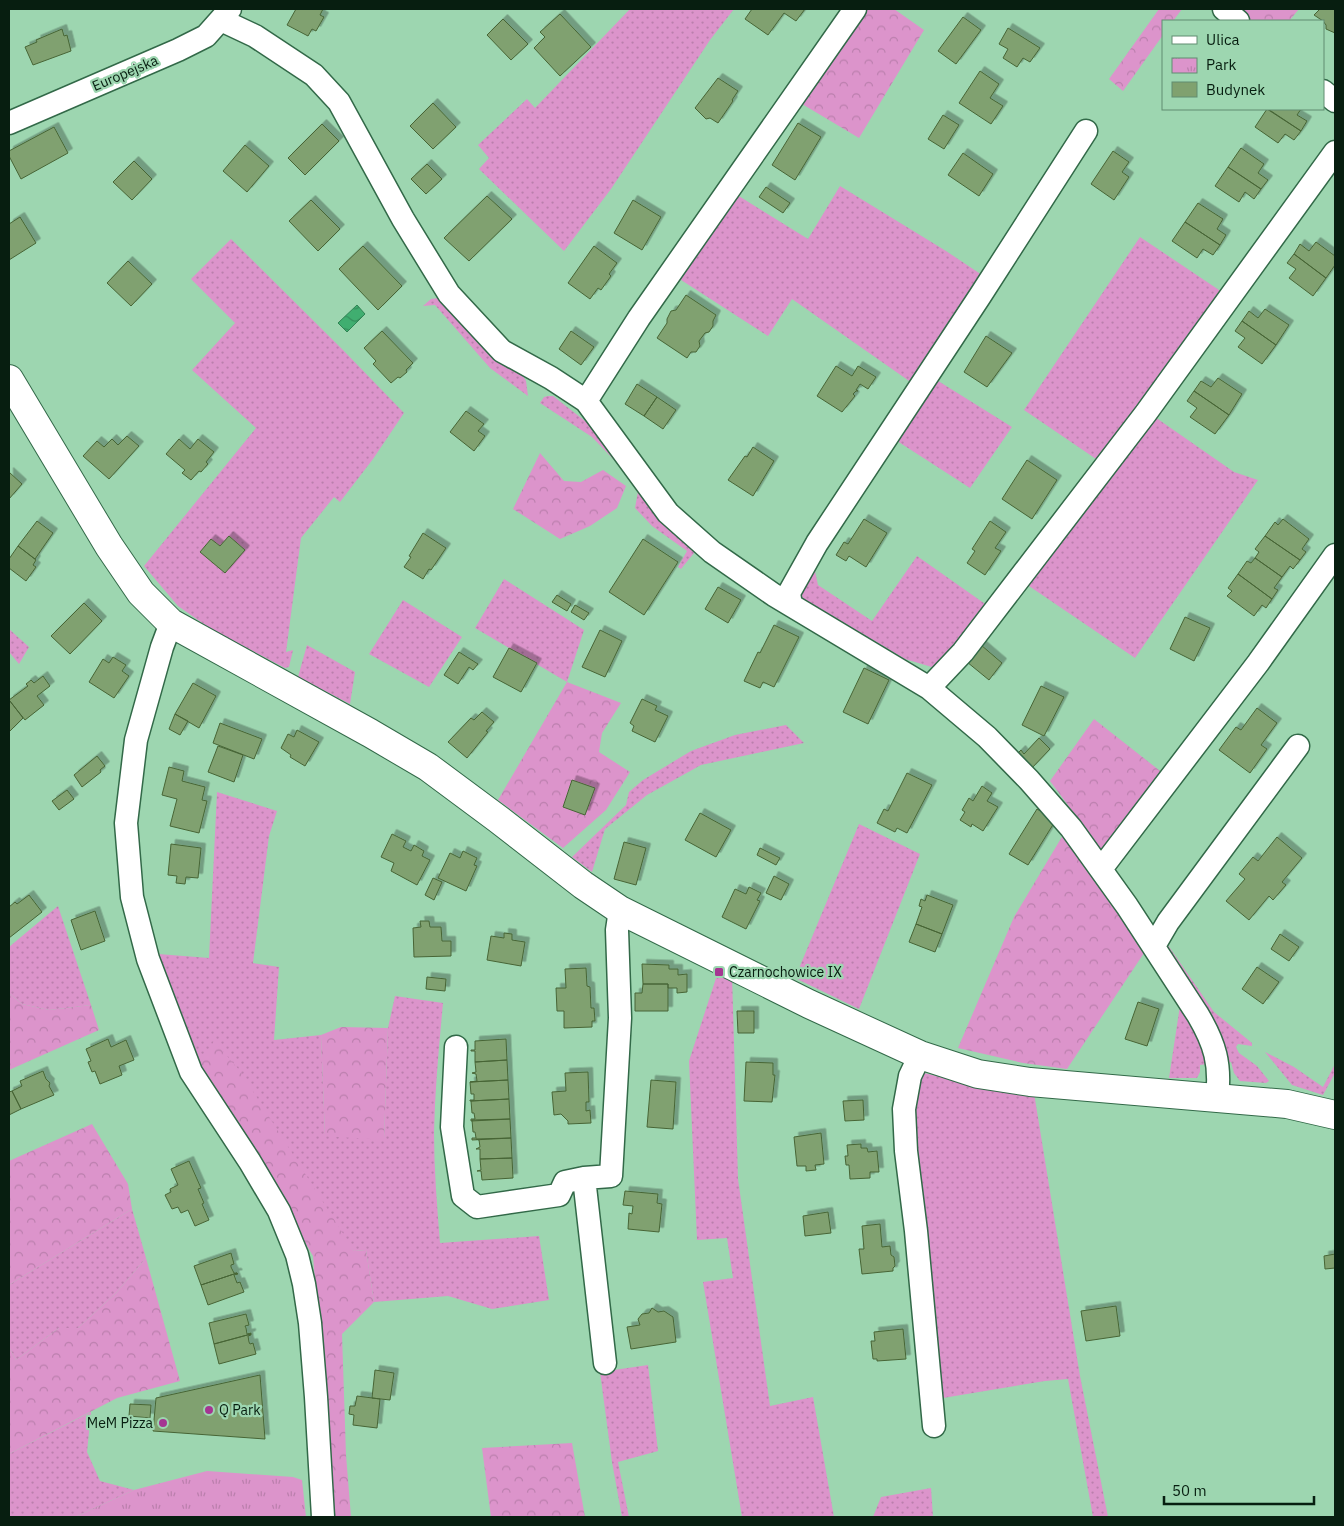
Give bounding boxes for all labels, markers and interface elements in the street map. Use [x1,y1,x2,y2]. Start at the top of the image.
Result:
legend [1162,20,1324,110]
text: Ulica [1206,30,1240,49]
street label: Europejska [89,51,161,95]
text: Park [1206,55,1236,74]
text: Budynek [1206,80,1265,99]
place label: Czarnochowice IX [729,963,842,981]
marker: Czarnochowice IX [713,966,725,978]
place label: Q Park [219,1401,261,1419]
marker: Q Park [203,1404,215,1416]
place label: MeM Pizza [87,1414,154,1432]
marker: MeM Pizza [157,1417,169,1429]
scale bar [1164,1474,1314,1506]
text: 50 m [1172,1481,1207,1500]

